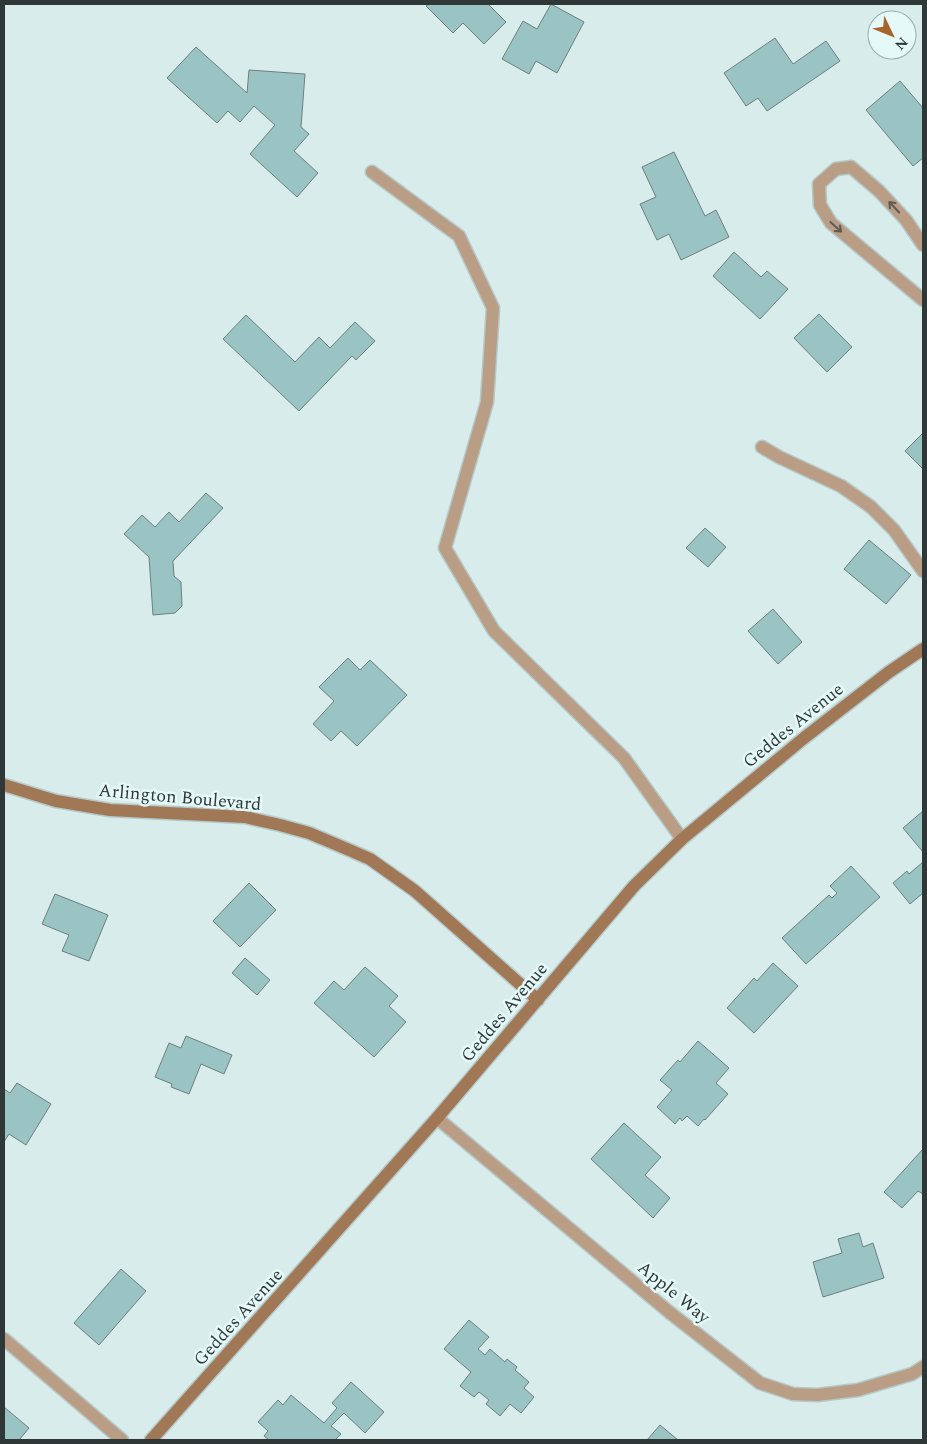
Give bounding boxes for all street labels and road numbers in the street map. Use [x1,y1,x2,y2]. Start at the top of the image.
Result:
street label: Geddes Avenue [737,676,850,775]
street label: Arlington Boulevard [97,777,263,818]
street label: Geddes Avenue [454,957,554,1068]
street label: Apple Way [631,1254,717,1331]
street label: Geddes Avenue [187,1263,290,1372]

